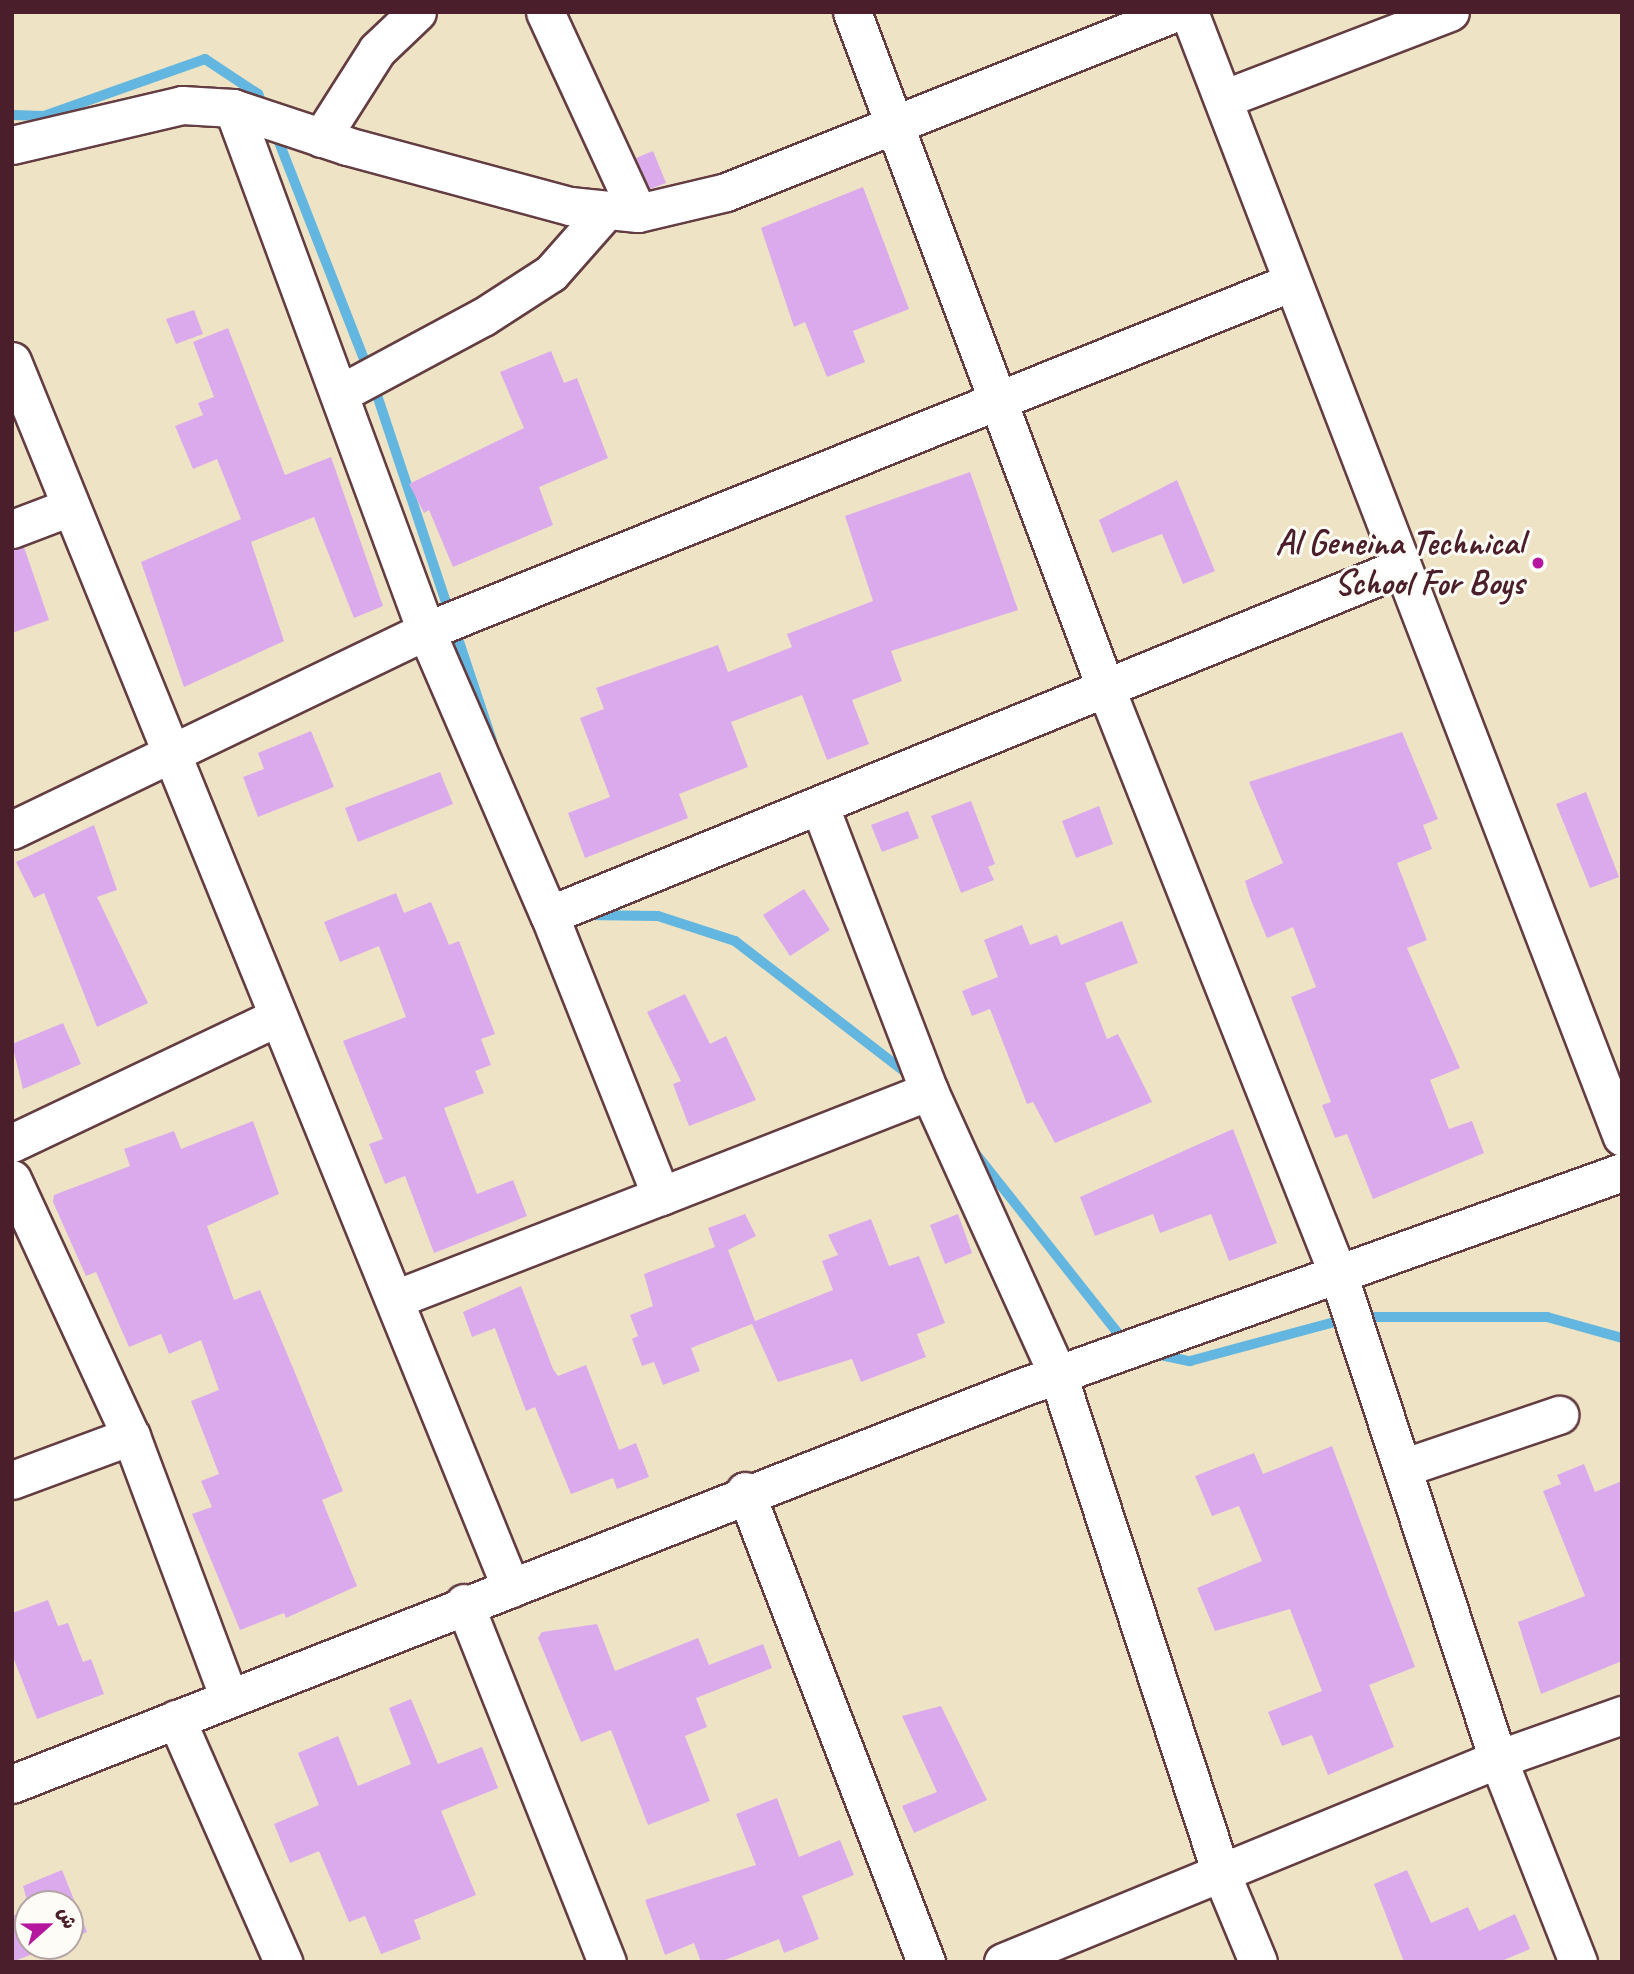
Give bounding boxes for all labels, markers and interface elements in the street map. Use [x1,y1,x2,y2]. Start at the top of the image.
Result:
place label: Al Geneina Technical School For Boys [1278,522,1524,604]
marker: Al Geneina Technical School For Boys [1530,555,1546,571]
north arrow [14,1890,84,1960]
text: ش [52,1904,82,1932]

